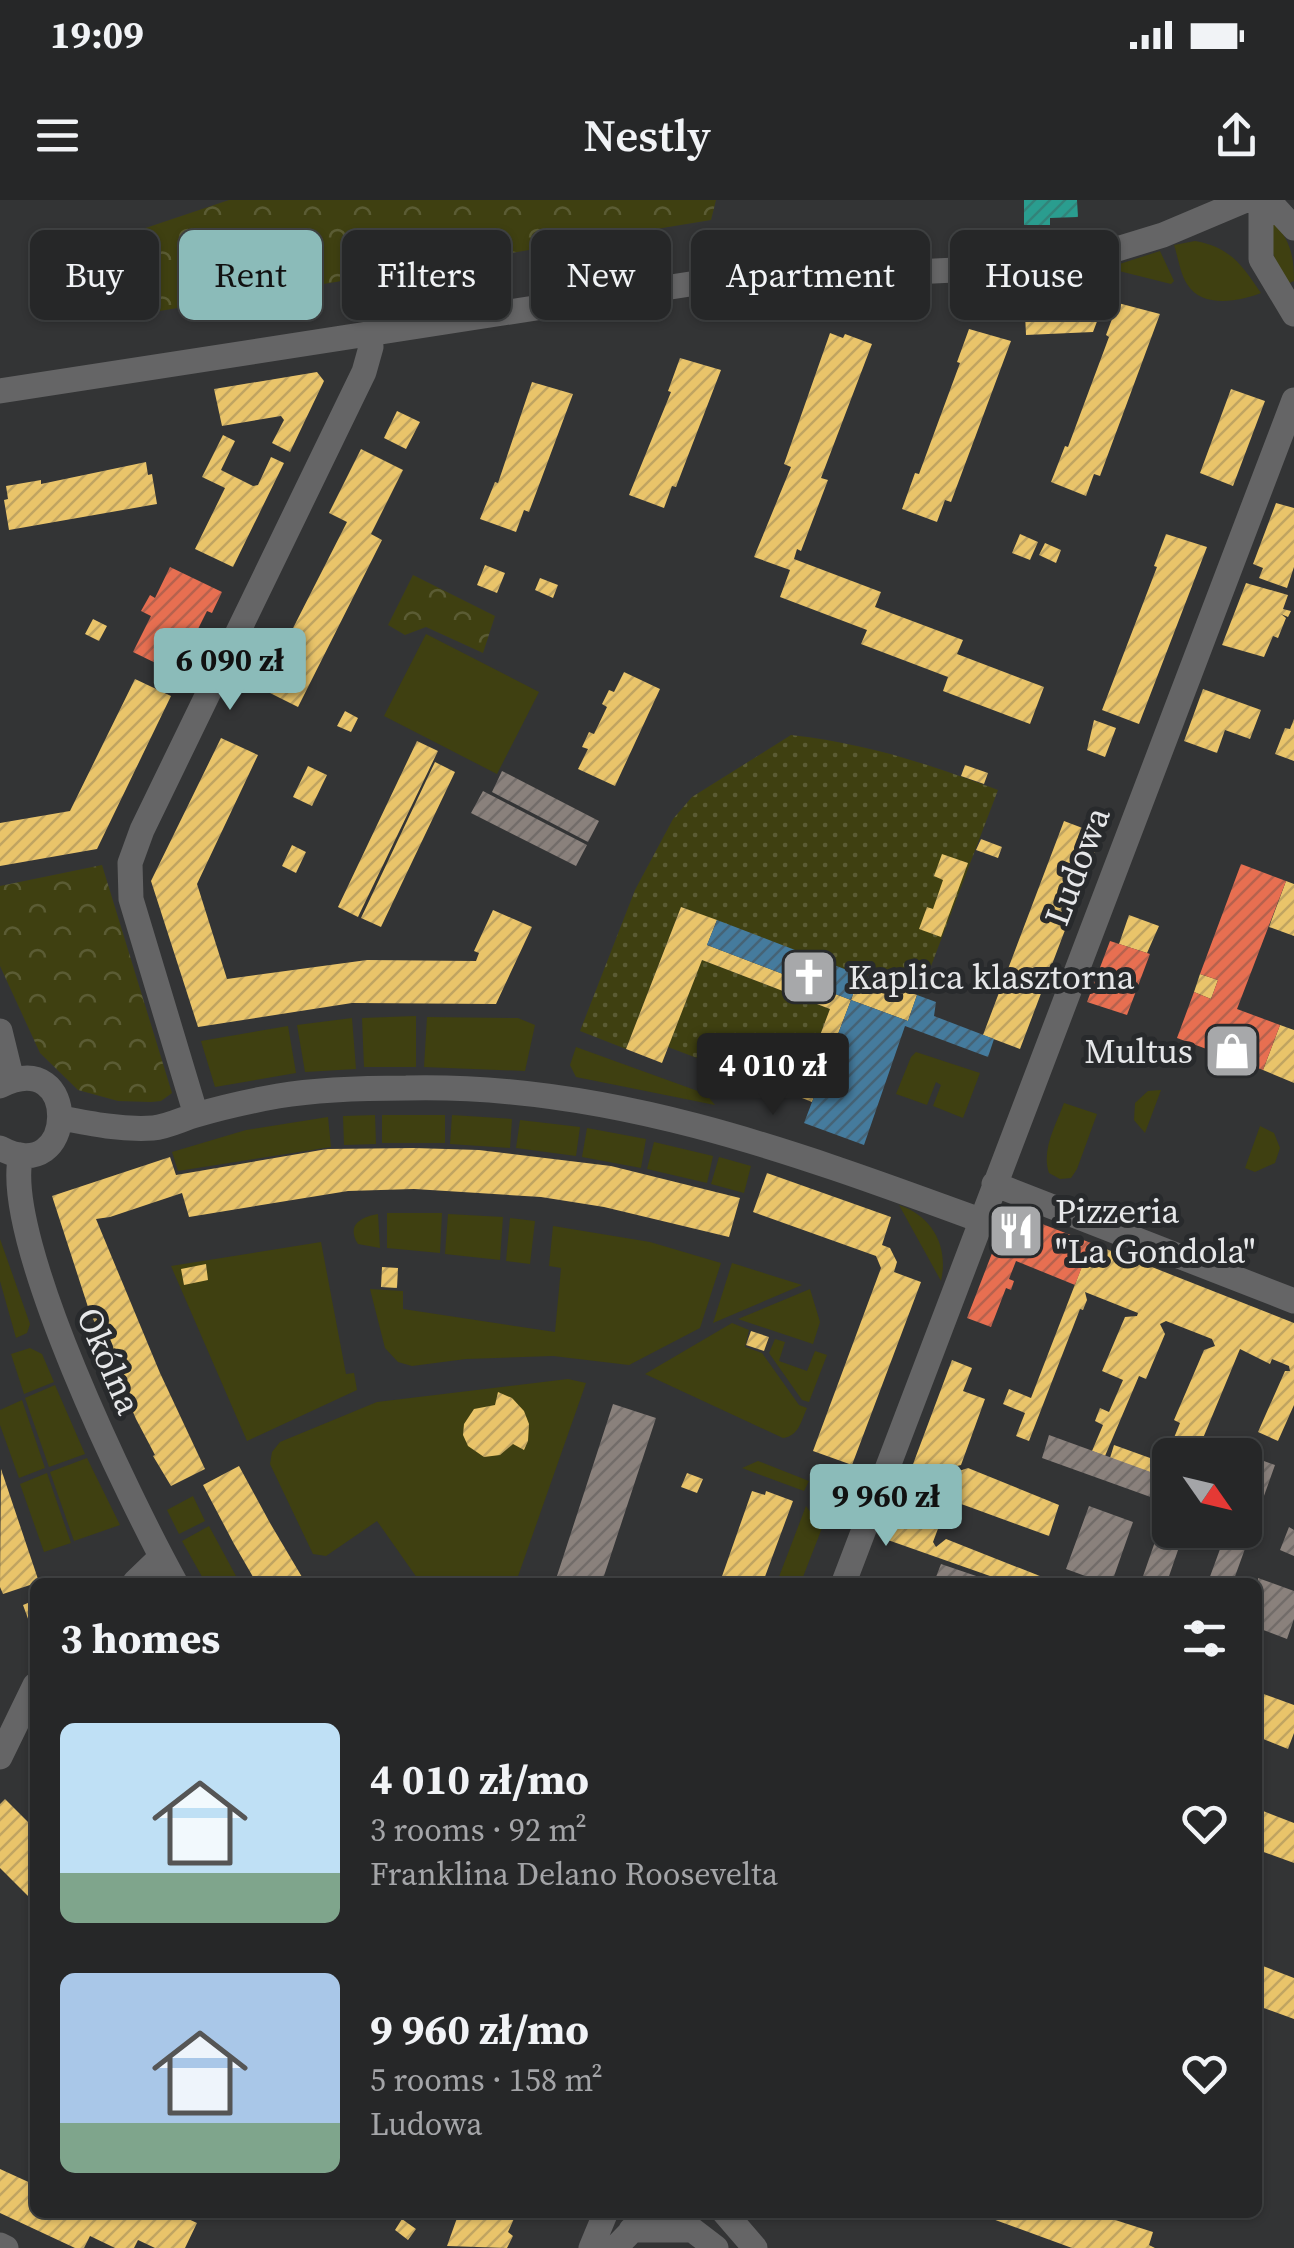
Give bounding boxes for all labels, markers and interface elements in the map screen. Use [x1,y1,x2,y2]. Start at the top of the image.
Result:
text: 19:09 [50,9,144,61]
text: Nestly [583,104,711,166]
icon: menu [30,108,85,163]
icon: share [1209,108,1264,163]
chip: Buy [30,230,159,320]
chip: Rent [179,230,322,320]
chip: Filters [342,230,511,320]
chip: New [531,230,671,320]
chip: Apartment [691,230,930,320]
chip: House [950,230,1119,320]
pin: 6 090 zł [127,628,333,713]
text: 6 090 zł [176,638,284,682]
street label: Ludowa [1033,800,1122,932]
church icon: Kaplica klasztorna [779,947,839,1007]
place label: Kaplica klasztorna [848,953,1135,1001]
shop icon: Multus [1202,1021,1262,1081]
place label: Multus [1084,1027,1193,1075]
pin: 4 010 zł [670,1033,876,1118]
text: 4 010 zł [719,1043,827,1087]
place label: Pizzeria "La Gondola" [1055,1187,1256,1275]
restaurant icon: Pizzeria "La Gondola" [986,1201,1046,1261]
street label: Okólna [65,1300,153,1422]
north arrow [1152,1438,1262,1548]
map controls [1152,1438,1262,1548]
pin: 9 960 zł [783,1464,989,1549]
text: 9 960 zł [832,1474,940,1518]
text: 3 homes [60,1609,220,1667]
icon: filters [1177,1611,1232,1666]
text: 4 010 zł/mo [370,1750,589,1808]
icon: home [140,1763,260,1883]
icon: heart [1177,1796,1232,1851]
text: 3 rooms · 92 m² [370,1808,587,1852]
text: Franklina Delano Roosevelta [370,1852,778,1896]
text: 9 960 zł/mo [370,2000,589,2058]
icon: home [140,2013,260,2133]
icon: heart [1177,2046,1232,2101]
text: 5 rooms · 158 m² [370,2058,603,2102]
text: Ludowa [370,2102,483,2146]

